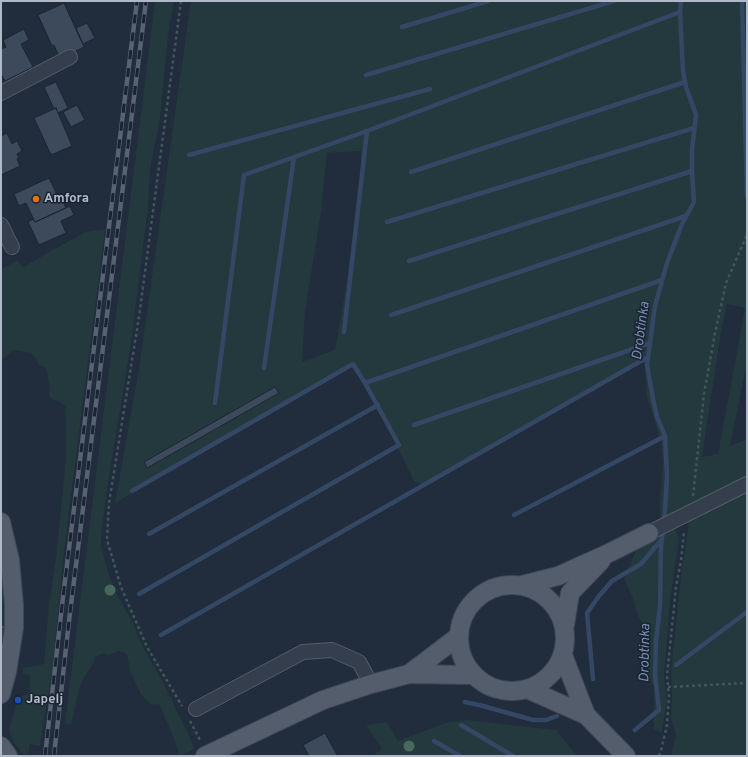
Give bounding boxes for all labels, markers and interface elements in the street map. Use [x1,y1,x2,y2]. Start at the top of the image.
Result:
place label: Amfora [44,191,89,207]
marker: Amfora [31,194,41,204]
water label: Drobtinka [630,301,654,361]
water label: Drobtinka [637,623,655,683]
place label: Japelj [26,692,63,708]
marker: Japelj [13,695,23,705]

